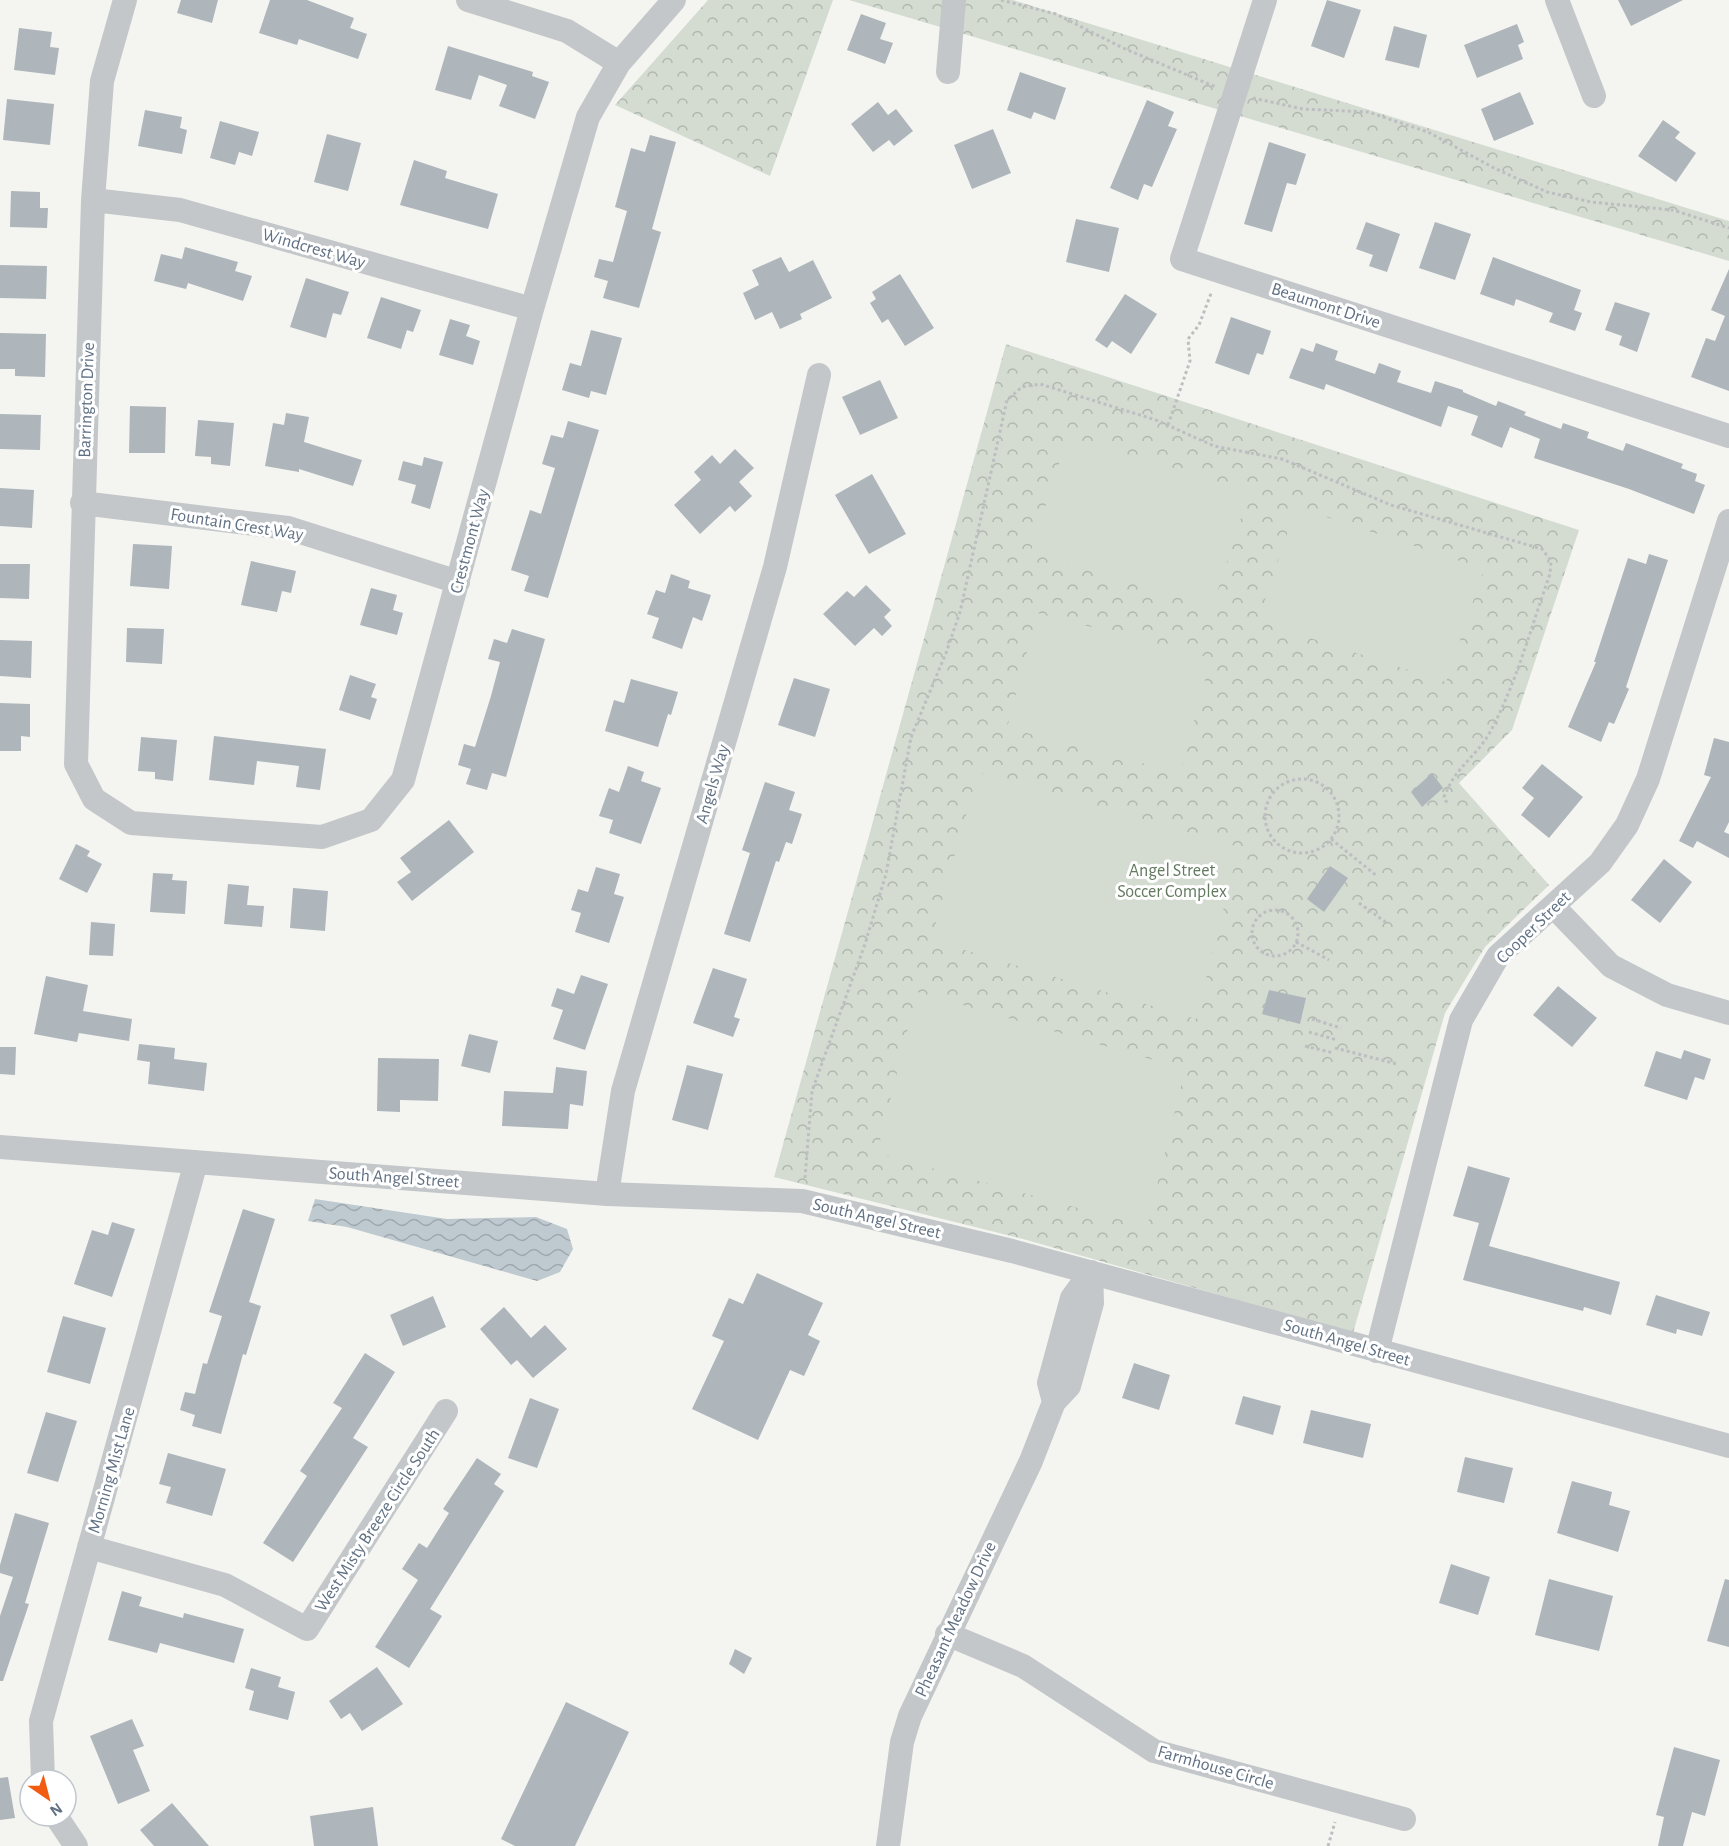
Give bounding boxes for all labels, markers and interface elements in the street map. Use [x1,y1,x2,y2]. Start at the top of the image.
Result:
street label: Windcrest Way [260,226,368,272]
street label: Beaumont Drive [1269,280,1382,332]
street label: Barrington Drive [76,342,98,458]
street label: Crestmont Way [447,487,493,595]
street label: Fountain Crest Way [169,506,305,544]
street label: Angels Way [693,742,733,826]
park label: Angel Street Soccer Complex [1117,862,1227,901]
street label: Cooper Street [1493,888,1574,967]
street label: South Angel Street [328,1164,460,1192]
street label: South Angel Street [811,1196,943,1242]
street label: South Angel Street [1281,1316,1412,1370]
street label: Morning Mist Lane [85,1405,139,1535]
street label: West Misty Breeze Circle South [312,1426,444,1615]
street label: Pheasant Meadow Drive [912,1539,1000,1700]
street label: Farmhouse Circle [1156,1743,1276,1793]
north arrow [18,1768,78,1828]
text: N [47,1800,65,1819]

